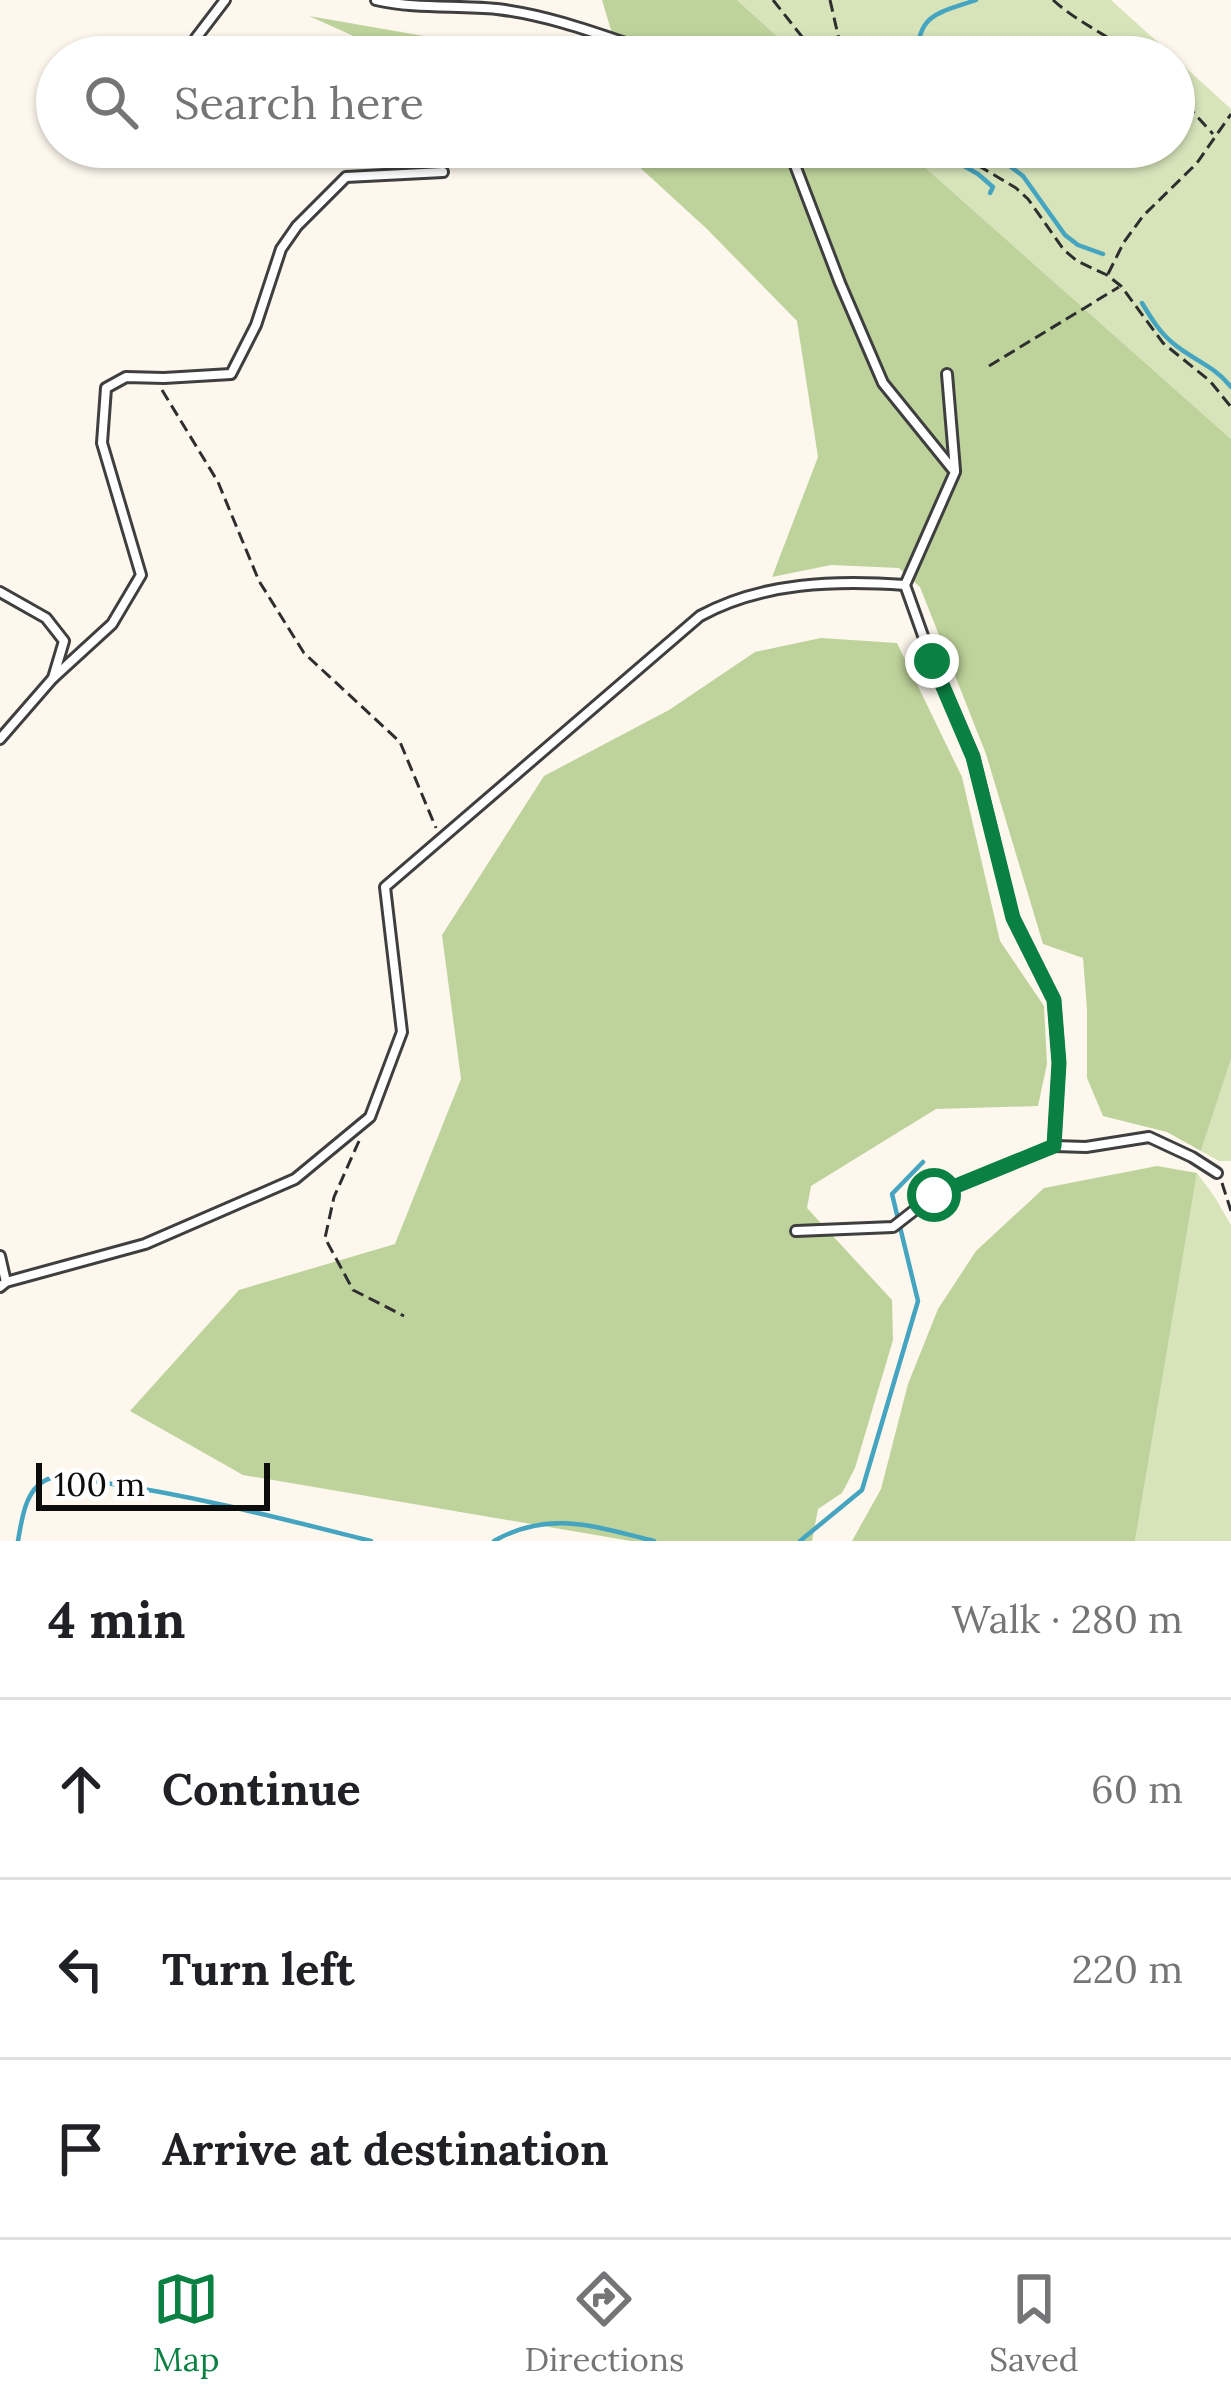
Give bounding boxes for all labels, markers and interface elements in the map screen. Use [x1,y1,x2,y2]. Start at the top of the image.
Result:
search box [36,36,1195,168]
icon: search [78,69,144,135]
text: Search here [174,74,424,131]
route end [905,634,959,688]
route start [907,1168,961,1222]
scale bar [36,1457,270,1510]
text: 100 m [54,1463,145,1505]
text: 4 min [48,1587,185,1652]
text: Walk · 280 m [952,1594,1183,1644]
icon: ahead [48,1756,114,1822]
text: Continue [162,1760,361,1817]
text: 60 m [1091,1764,1183,1814]
icon: left [48,1936,114,2002]
text: Turn left [162,1940,355,1997]
text: 220 m [1072,1944,1183,1994]
icon: arrive [48,2116,114,2182]
text: Arrive at destination [162,2120,609,2177]
tab: Map [152,2266,220,2380]
tab: Directions [525,2266,684,2380]
tab: Saved [989,2266,1078,2380]

